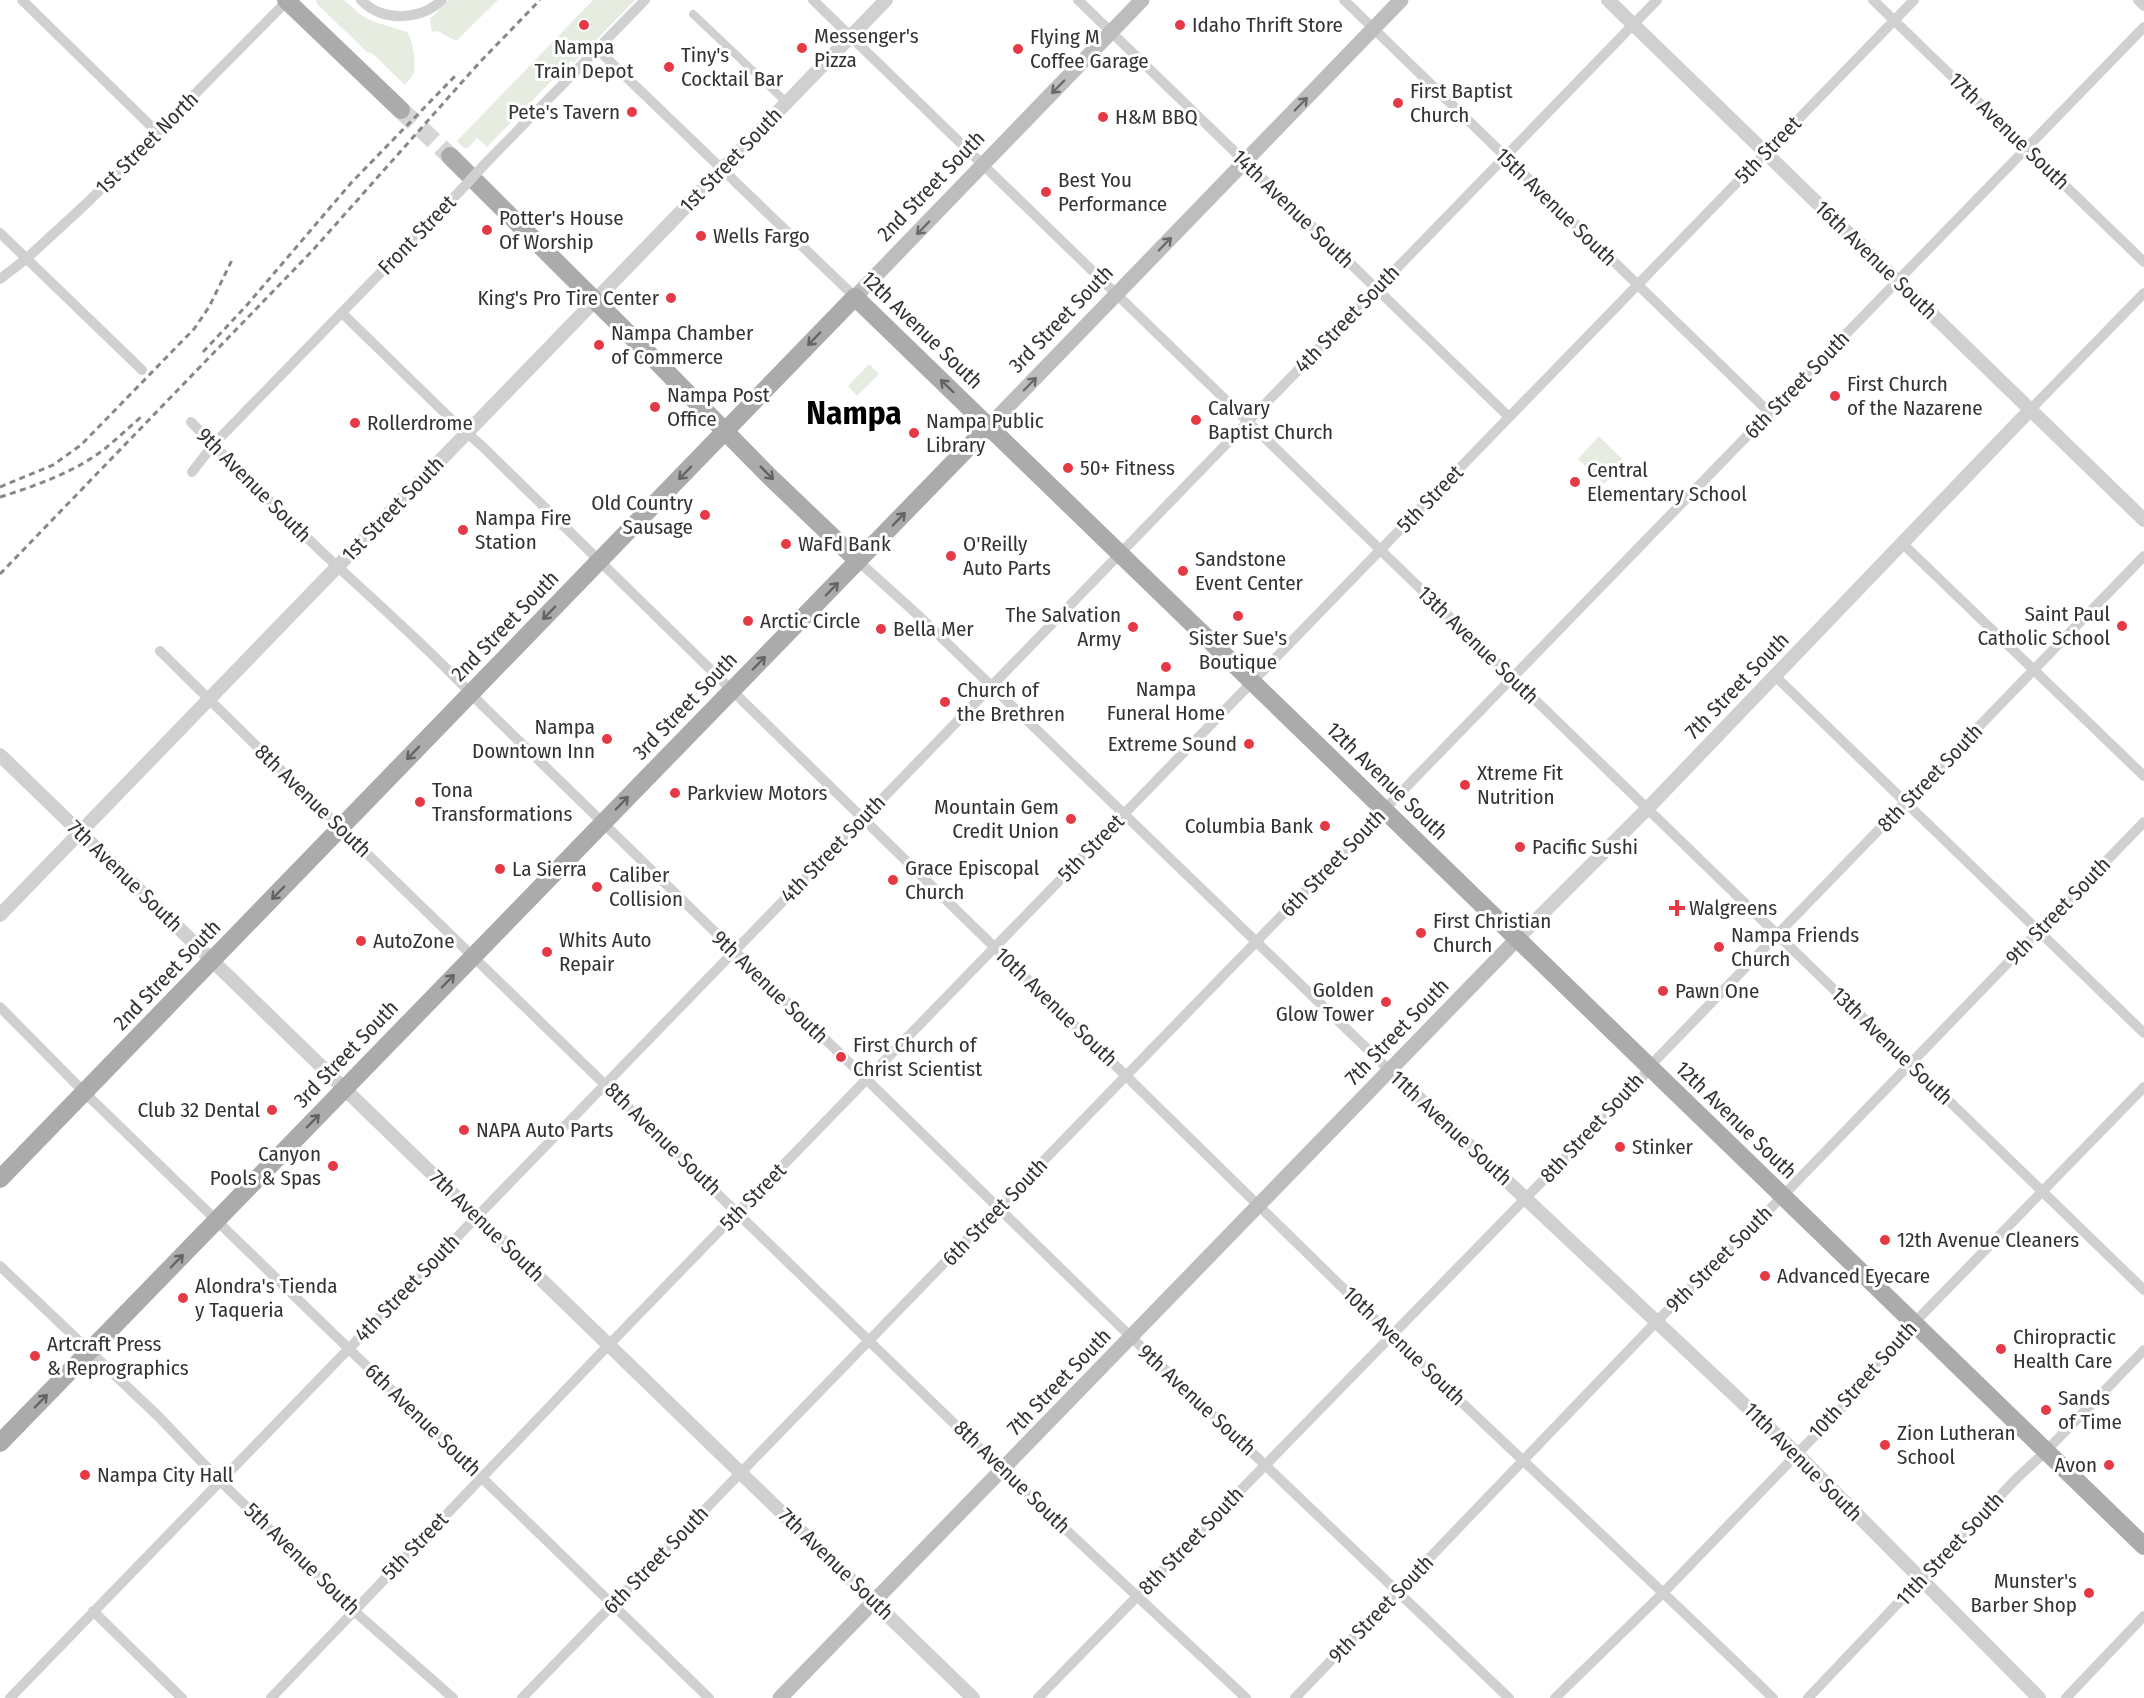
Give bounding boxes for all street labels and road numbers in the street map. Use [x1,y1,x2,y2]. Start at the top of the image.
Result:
street label: 17th Avenue South [1943,67,2075,195]
street label: 1st Street North [90,86,204,200]
street label: 1st Street South [674,102,788,218]
street label: 5th Street [1729,111,1807,189]
street label: 2nd Street South [872,125,990,247]
street label: 15th Avenue South [1490,142,1622,272]
street label: 14th Avenue South [1227,144,1359,274]
street label: Front Street [373,190,461,280]
street label: 16th Avenue South [1809,195,1943,325]
street label: 3rd Street South [1003,260,1119,378]
street label: 4th Street South [1289,260,1405,378]
street label: 12th Avenue South [856,266,988,394]
street label: 6th Street South [1739,326,1855,444]
street label: 9th Avenue South [191,422,317,548]
street label: 1st Street South [336,451,450,567]
street label: 5th Street [1391,460,1469,538]
street label: 2nd Street South [446,565,564,687]
street label: 13th Avenue South [1412,580,1544,710]
street label: 7th Street South [1680,627,1794,745]
street label: 3rd Street South [627,647,743,765]
street label: 12th Avenue South [1321,717,1453,845]
street label: 8th Street South [1872,718,1988,838]
street label: 8th Avenue South [249,739,377,863]
street label: 4th Street South [775,790,891,908]
street label: 6th Street South [1275,804,1391,922]
street label: 5th Street [1052,809,1130,887]
street label: 7th Avenue South [62,815,188,937]
street label: 9th Street South [2000,852,2116,970]
street label: 2nd Street South [108,914,226,1036]
street label: 9th Avenue South [706,925,834,1049]
street label: 10th Avenue South [989,942,1123,1072]
street label: 7th Street South [1340,973,1454,1091]
street label: 13th Avenue South [1826,981,1958,1111]
street label: 3rd Street South [288,995,404,1113]
street label: 12th Avenue South [1670,1056,1802,1184]
street label: 11th Avenue South [1385,1065,1517,1191]
street label: 8th Street South [1535,1068,1649,1188]
street label: 8th Avenue South [599,1077,727,1201]
street label: 6th Street South [937,1153,1053,1271]
street label: 5th Street [714,1158,792,1236]
street label: 7th Avenue South [424,1165,550,1287]
street label: 9th Street South [1660,1200,1778,1318]
street label: 4th Street South [349,1229,465,1347]
street label: 10th Avenue South [1337,1281,1471,1411]
street label: 10th Street South [1804,1316,1922,1444]
street label: 7th Street South [1002,1323,1116,1441]
street label: 9th Avenue South [1133,1339,1261,1461]
street label: 6th Avenue South [359,1358,487,1482]
street label: 11th Avenue South [1738,1397,1868,1527]
street label: 8th Avenue South [948,1415,1076,1539]
street label: 8th Street South [1133,1481,1249,1601]
street label: 11th Street South [1891,1487,2009,1611]
street label: 5th Avenue South [239,1497,365,1621]
street label: 6th Street South [598,1501,714,1619]
street label: 7th Avenue South [773,1503,899,1625]
street label: 5th Street [376,1507,454,1585]
street label: 9th Street South [1323,1550,1439,1668]

